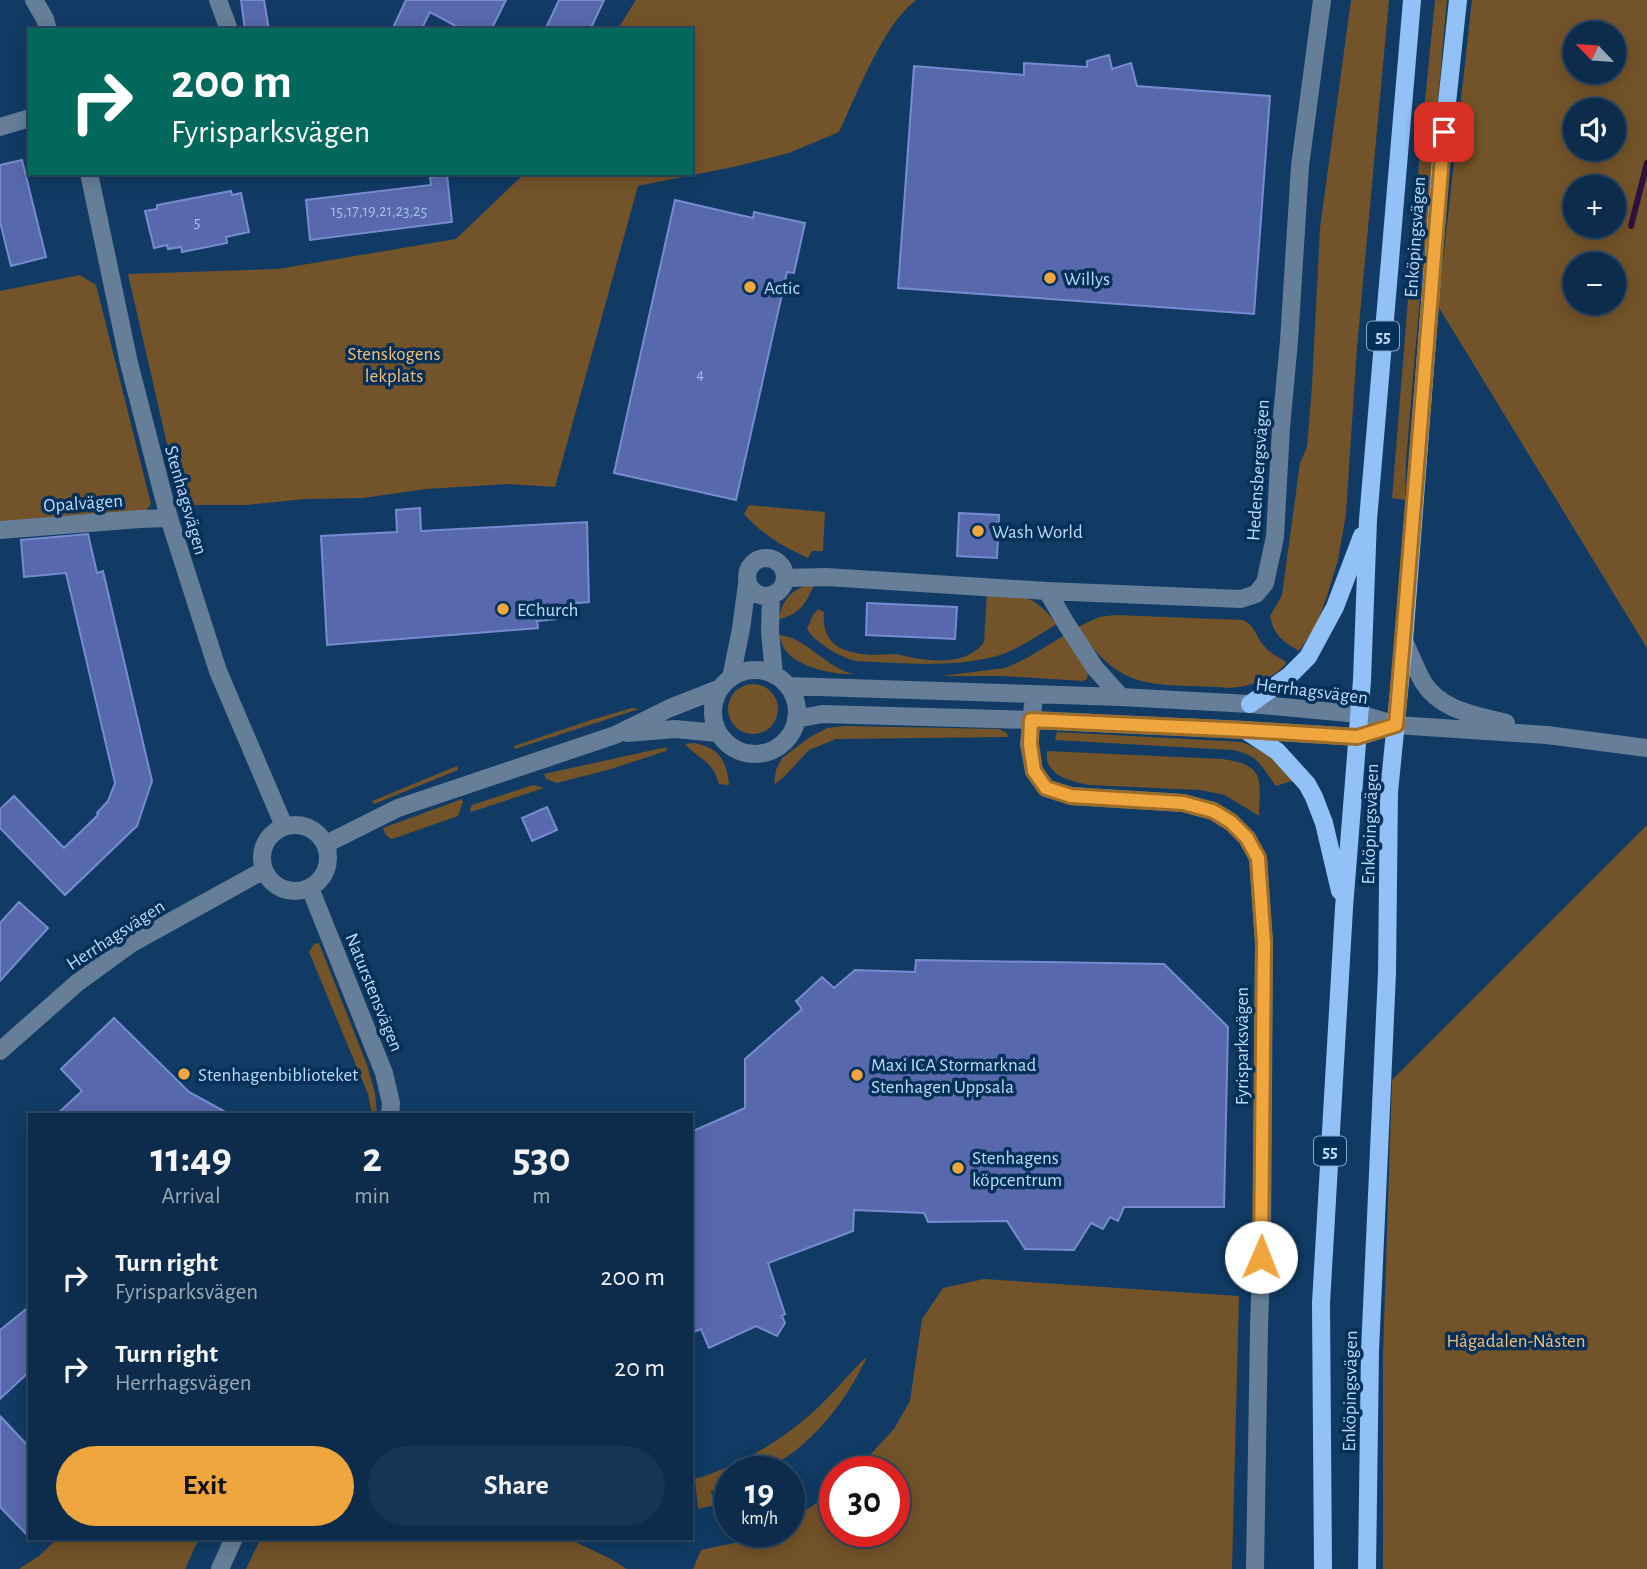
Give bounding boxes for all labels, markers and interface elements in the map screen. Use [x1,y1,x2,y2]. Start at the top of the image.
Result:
north arrow [1563,21,1626,84]
map controls [1563,21,1626,315]
icon: right [56,56,147,147]
text: 200 m [171,58,292,107]
button: sound [1563,98,1626,161]
pin [1414,102,1474,162]
icon: arrive [1425,113,1463,151]
text: Fyrisparksvägen [171,116,370,148]
button: + [1563,175,1626,238]
street label: Enköpingsvägen [1402,176,1429,298]
house number: 15,17,19,21,23,25 [331,203,427,219]
house number: 5 [194,214,200,230]
button: − [1563,252,1626,315]
marker: Willys [1042,270,1058,286]
place label: Willys [1064,270,1110,289]
marker: Actic [742,279,758,295]
place label: Actic [764,279,800,298]
road number: 55 [1367,322,1399,350]
park label: Stenskogens lekplats [348,345,440,386]
house number: 4 [696,366,704,382]
street label: Hedensbergsvägen [1244,399,1273,542]
street label: Stenhagsvägen [161,444,210,557]
street label: Opalvägen [43,491,123,516]
marker: Wash World [970,523,986,539]
place label: Wash World [992,523,1083,542]
marker: EChurch [495,601,511,617]
place label: EChurch [517,601,578,620]
street label: Herrhagsvägen [1255,675,1369,708]
street label: Enköpingsvägen [1359,763,1382,885]
street label: Herrhagsvägen [63,897,168,974]
street label: Naturstensvägen [341,931,406,1054]
street label: Fyrisparksvägen [1233,987,1252,1105]
place label: Maxi ICA Stormarknad Stenhagen Uppsala [871,1056,1037,1097]
marker: Stenhagenbiblioteket [176,1066,192,1082]
place label: Stenhagenbiblioteket [198,1066,358,1085]
marker: Maxi ICA Stormarknad Stenhagen Uppsala [849,1067,865,1083]
road number: 55 [1314,1136,1346,1166]
text: 11:49 [150,1137,232,1179]
text: 2 [362,1137,382,1179]
text: 530 [512,1137,571,1179]
place label: Stenhagens köpcentrum [972,1149,1062,1190]
marker: Stenhagens köpcentrum [950,1160,966,1176]
text: Arrival [161,1185,221,1208]
text: min [354,1185,390,1208]
text: m [532,1185,551,1208]
position arrow [1224,1220,1298,1294]
text: Turn right [115,1250,218,1276]
icon: right [56,1259,94,1297]
text: 200 m [601,1264,665,1290]
text: Fyrisparksvägen [115,1281,258,1304]
street label: Enköpingsvägen [1340,1330,1361,1452]
park label: Hågadalen-Nåsten [1446,1332,1586,1351]
text: Turn right [115,1341,218,1367]
icon: right [56,1350,94,1388]
text: 20 m [614,1355,665,1381]
text: Herrhagsvägen [115,1372,252,1395]
button: Exit [56,1446,354,1526]
button: Share [368,1446,665,1526]
speed limit sign: 30 [819,1456,910,1547]
text: 19 [745,1475,774,1510]
text: km/h [741,1510,778,1528]

